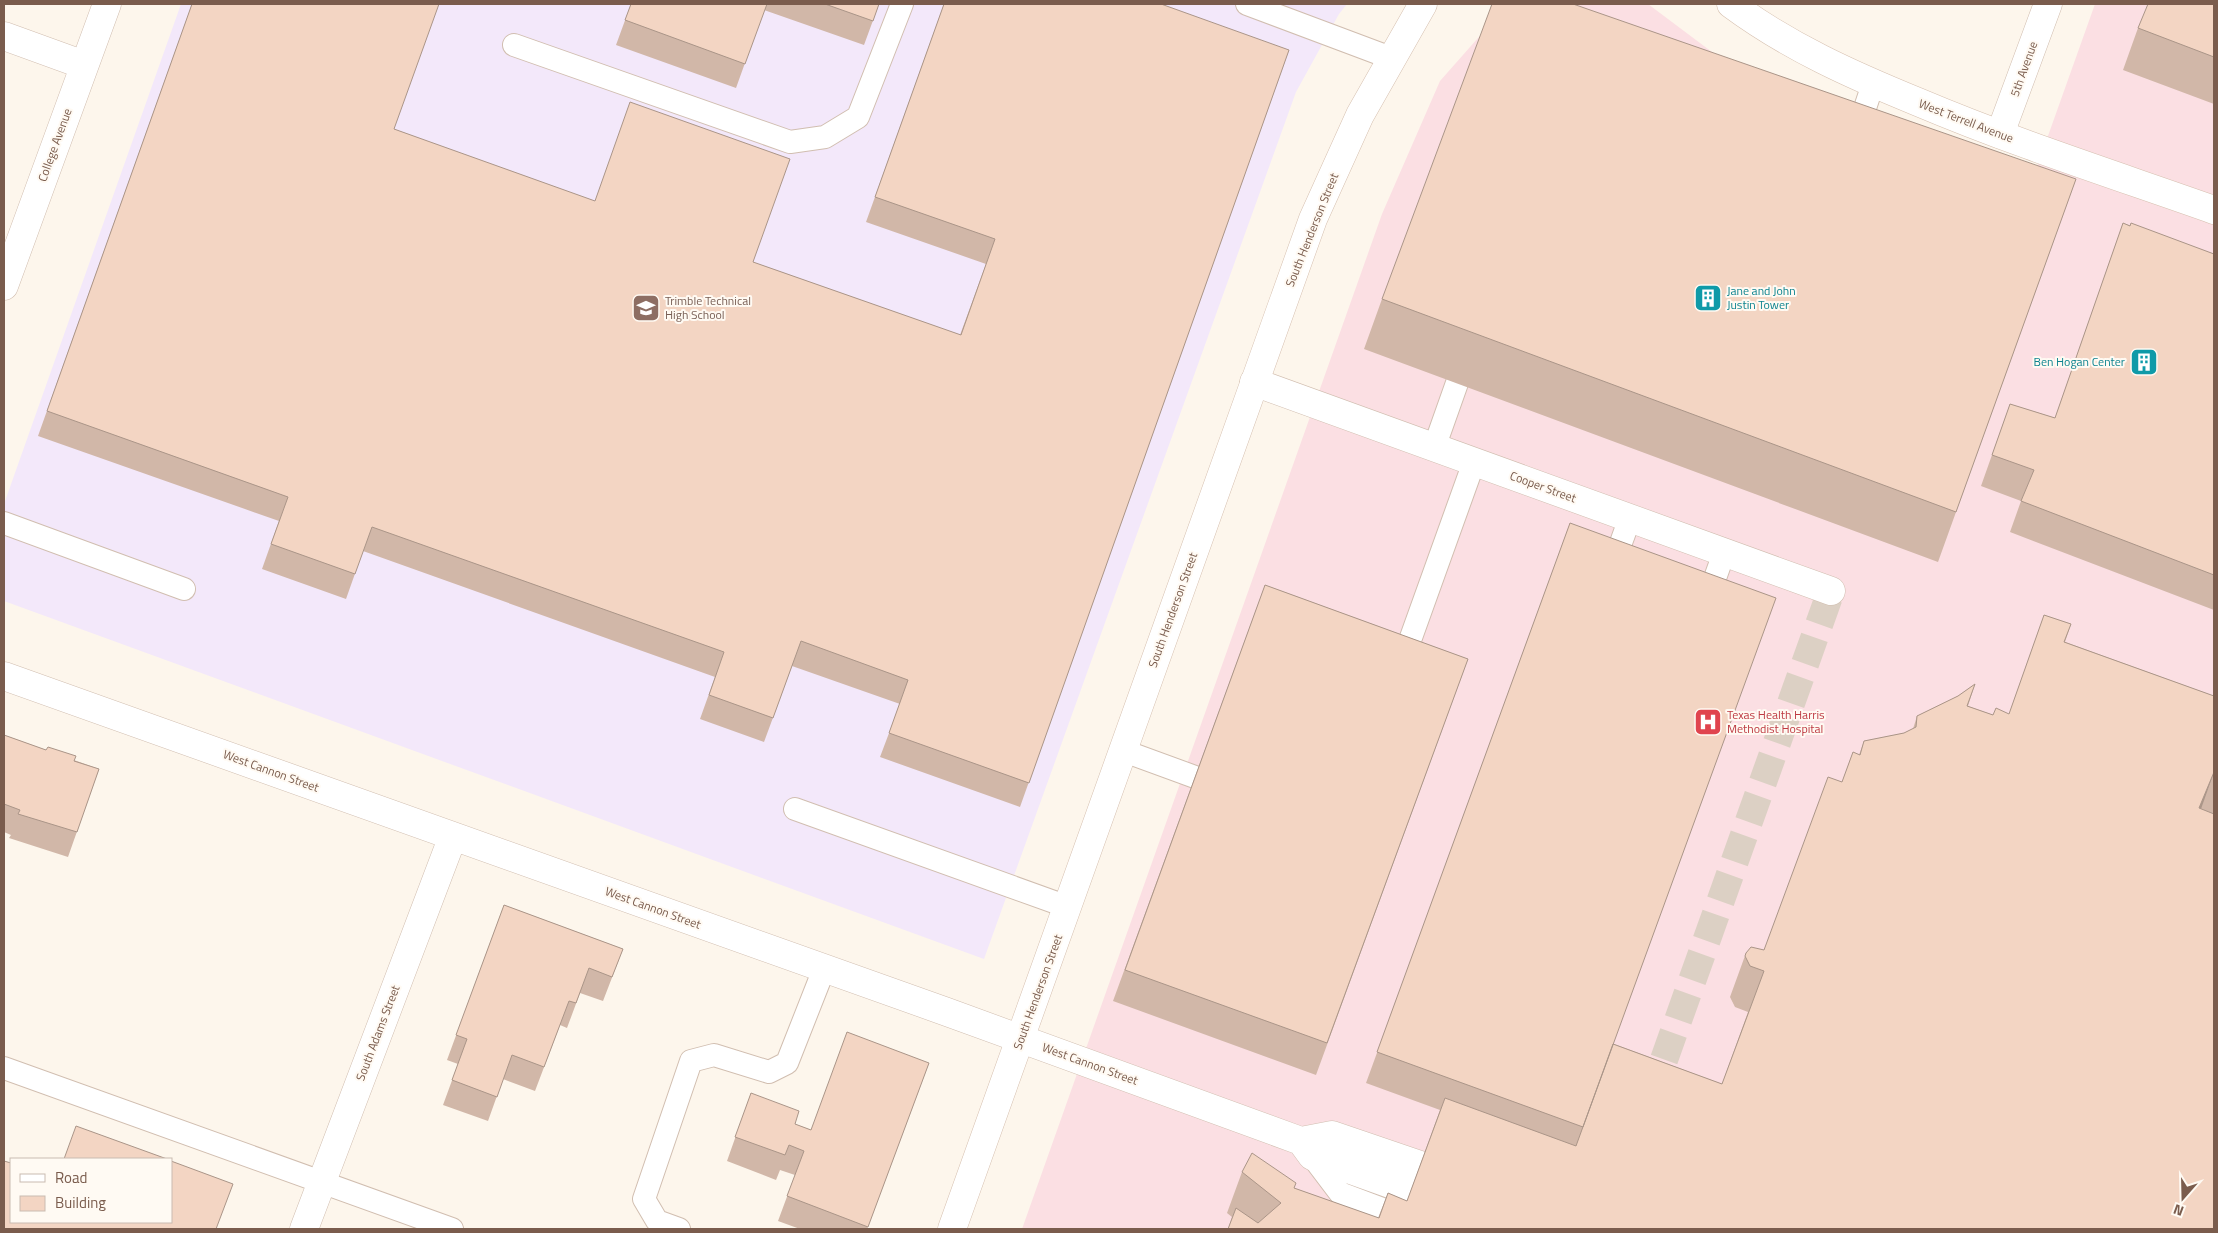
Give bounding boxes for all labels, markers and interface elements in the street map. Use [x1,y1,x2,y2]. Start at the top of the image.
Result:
street label: 5th Avenue [2005,39,2042,99]
street label: West Terrell Avenue [1916,94,2016,147]
street label: College Avenue [32,106,77,184]
street label: South Henderson Street [1280,169,1343,290]
place label: Jane and John Justin Tower [1727,281,1796,314]
building icon: Jane and John Justin Tower [1693,283,1723,313]
place label: Trimble Technical High School [665,291,751,324]
school or university icon: Trimble Technical High School [631,293,661,323]
building icon: Ben Hogan Center [2129,347,2159,377]
place label: Ben Hogan Center [2034,352,2125,371]
street label: Cooper Street [1507,466,1580,508]
street label: South Henderson Street [1143,549,1203,670]
place label: Texas Health Harris Methodist Hospital [1727,705,1825,738]
hospital icon: Texas Health Harris Methodist Hospital [1693,707,1723,737]
street label: West Cannon Street [221,744,322,797]
street label: West Cannon Street [603,881,704,934]
street label: South Henderson Street [1008,931,1068,1052]
street label: South Adams Street [351,981,405,1083]
street label: West Cannon Street [1040,1037,1141,1090]
legend [10,1158,172,1223]
text: Road [55,1166,87,1189]
north arrow [2158,1173,2208,1223]
text: Building [55,1191,106,1214]
text: N [2170,1199,2187,1222]

